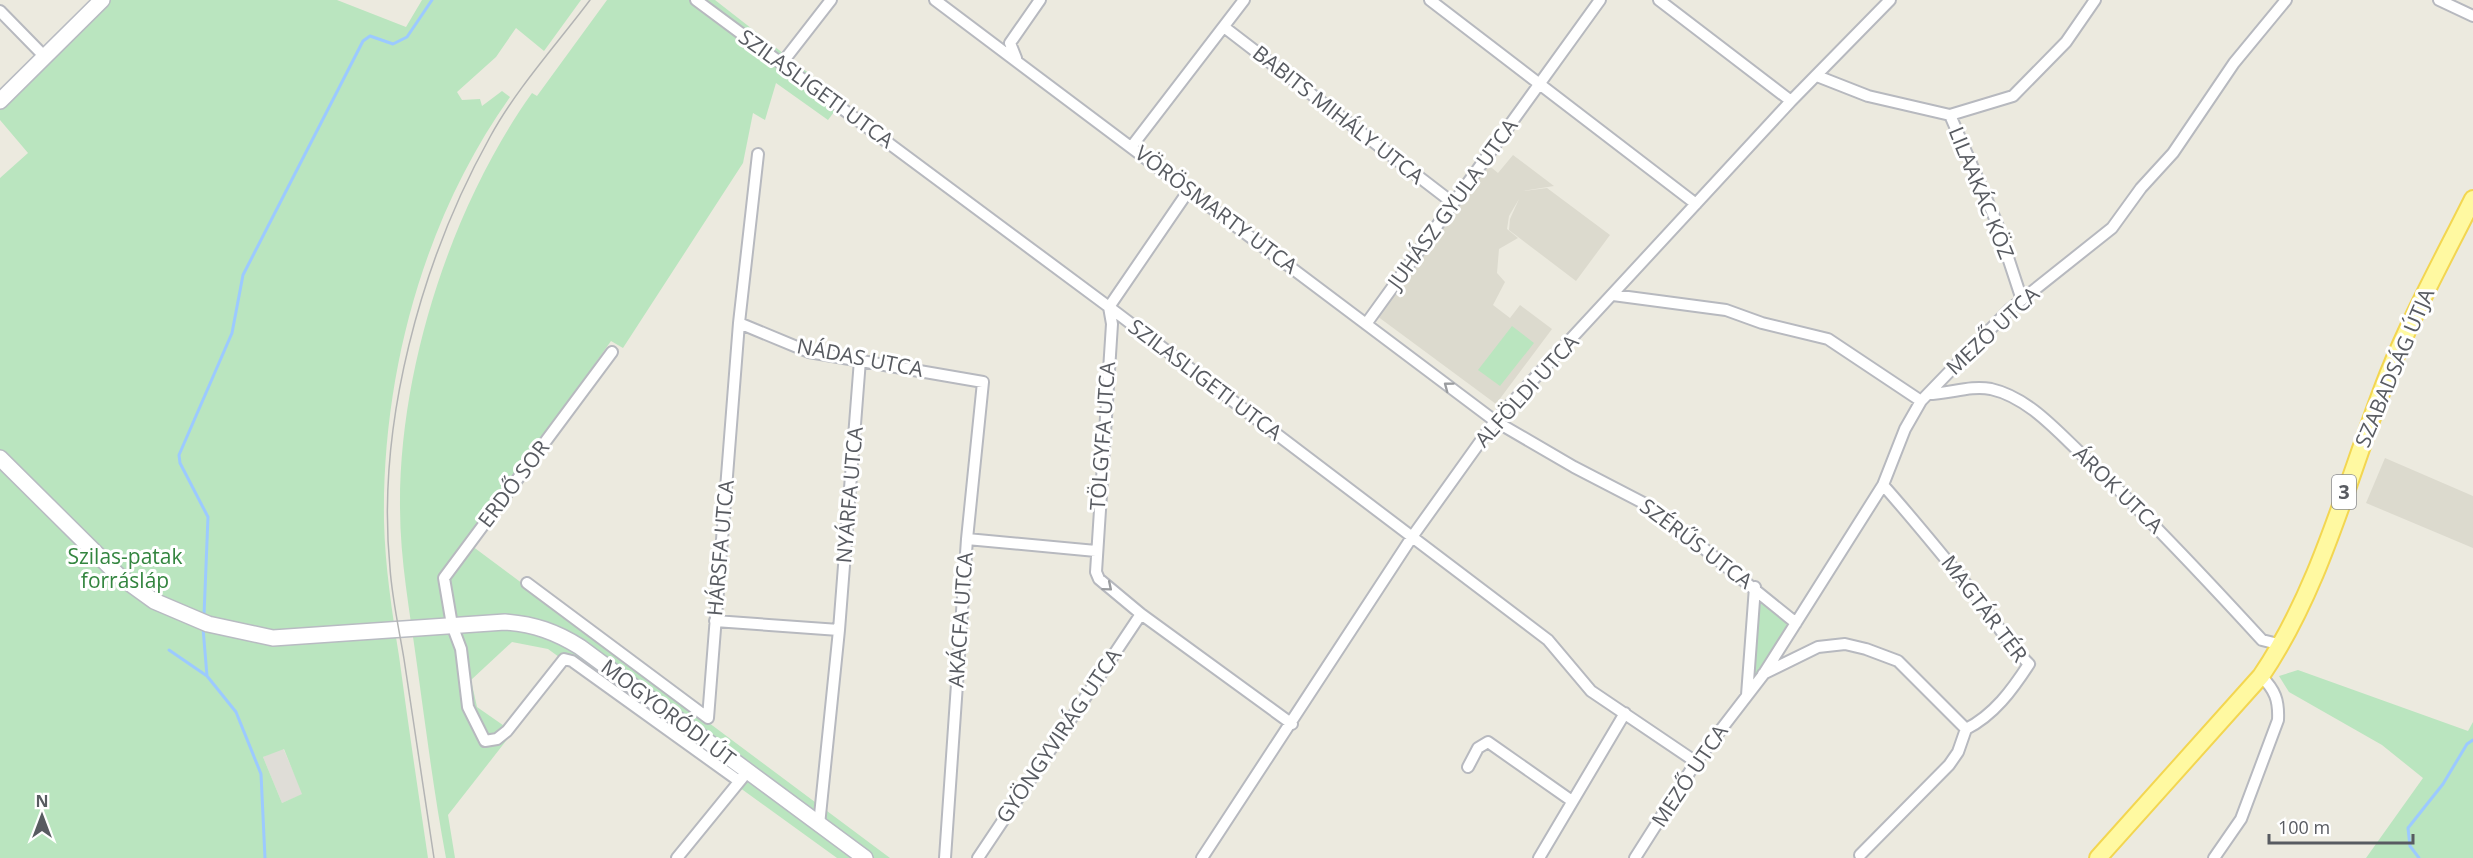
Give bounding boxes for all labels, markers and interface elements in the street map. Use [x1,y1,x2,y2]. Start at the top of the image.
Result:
street label: SZILASLIGETI UTCA [733,22,900,154]
street label: BABITS MIHÁLY UTCA [1247,39,1430,190]
street label: JUHÁSZ GYULA UTCA [1380,112,1524,296]
street label: LILAAKÁC KÖZ [1943,122,2021,263]
street label: VÖRÖSMARTY UTCA [1130,139,1304,280]
street label: MEZŐ UTCA [1940,279,2045,381]
street label: SZABADSÁG ÚTJA [2348,283,2440,451]
street label: SZILASLIGETI UTCA [1123,312,1289,447]
street label: ALFÖLDI UTCA [1468,328,1585,453]
street label: NÁDAS UTCA [795,331,926,383]
street label: TÖLGYFA UTCA [1083,360,1121,511]
one-way arrow [1444,382,1455,393]
street label: NYÁRFA UTCA [829,425,869,564]
street label: ERDŐ SOR [471,434,555,533]
street label: ÁROK UTCA [2068,440,2170,540]
road number: 3 [2332,475,2356,509]
street label: HÁRSFA UTCA [700,478,740,617]
street label: SZÉRŰS UTCA [1635,492,1759,595]
park label: Szilas-patak forrásláp [67,542,183,594]
street label: MAGTÁR TÉR [1935,549,2034,668]
street label: AKÁCFA UTCA [941,551,979,689]
one-way arrow [1101,579,1112,590]
street label: GYÖNGYVIRÁG UTCA [989,642,1127,828]
street label: MOGYORÓDI ÚT [596,652,742,772]
street label: MEZŐ UTCA [1645,718,1734,832]
north arrow [12,786,72,846]
text: N [35,790,49,812]
scale bar [2269,807,2413,845]
text: 100 m [2278,815,2330,839]

